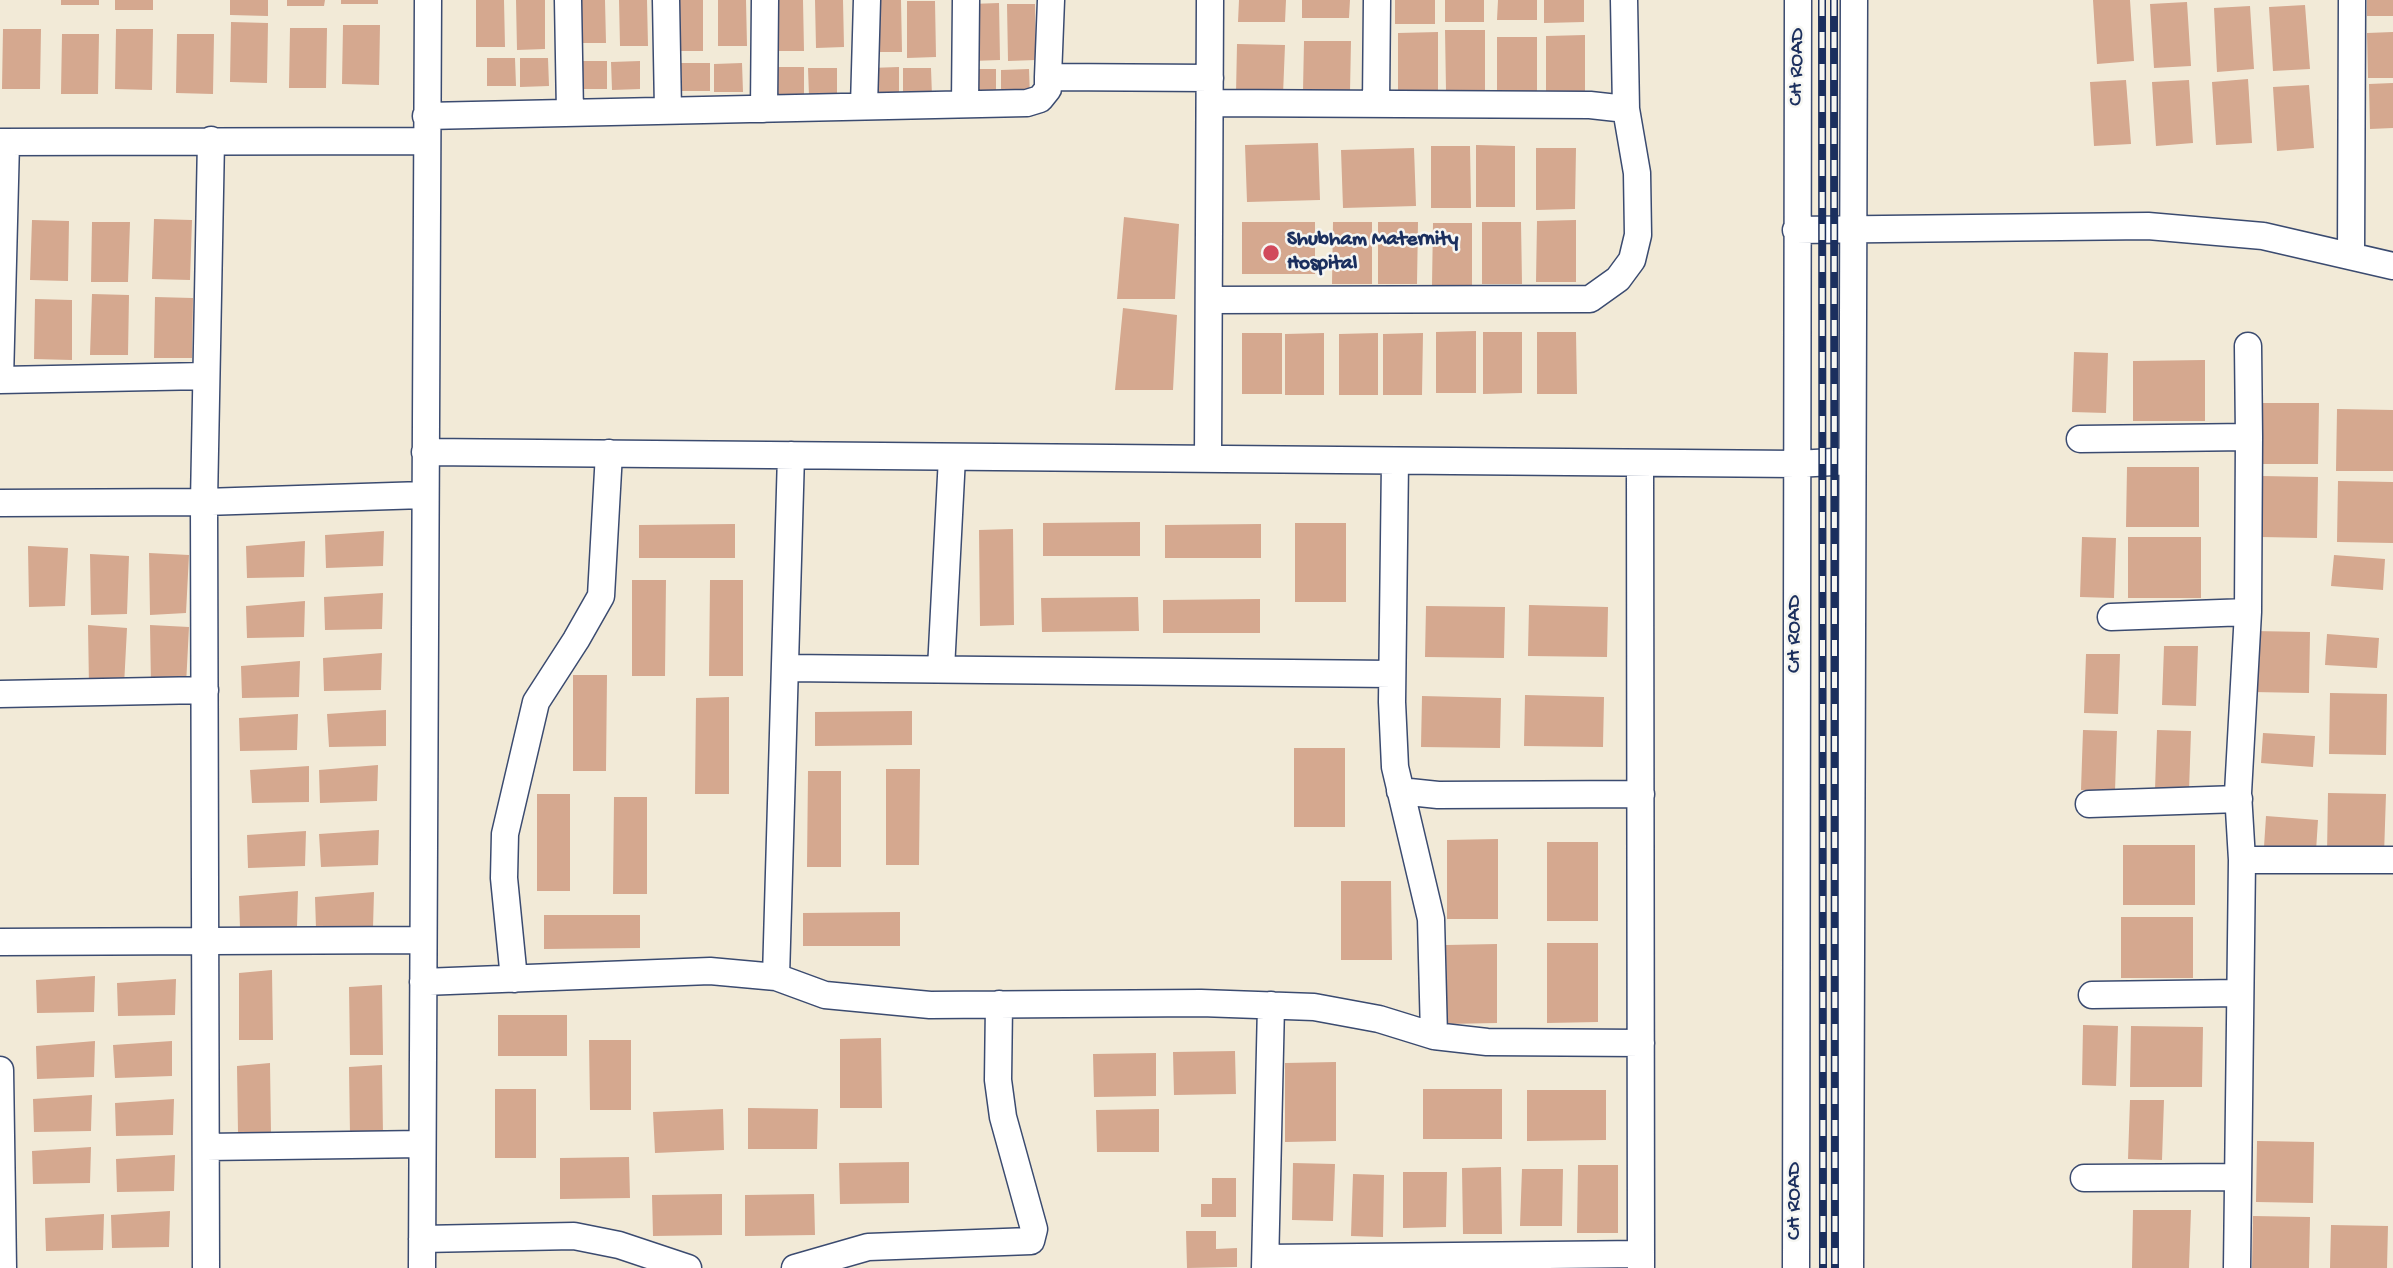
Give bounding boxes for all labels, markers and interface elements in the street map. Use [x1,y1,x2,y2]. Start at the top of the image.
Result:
street label: CH ROAD [1785,28,1811,106]
place label: Shubham Maternity Hospital [1287,228,1458,278]
marker: Shubham Maternity Hospital [1261,243,1281,263]
street label: CH ROAD [1783,595,1809,673]
street label: CH ROAD [1783,1162,1809,1240]

